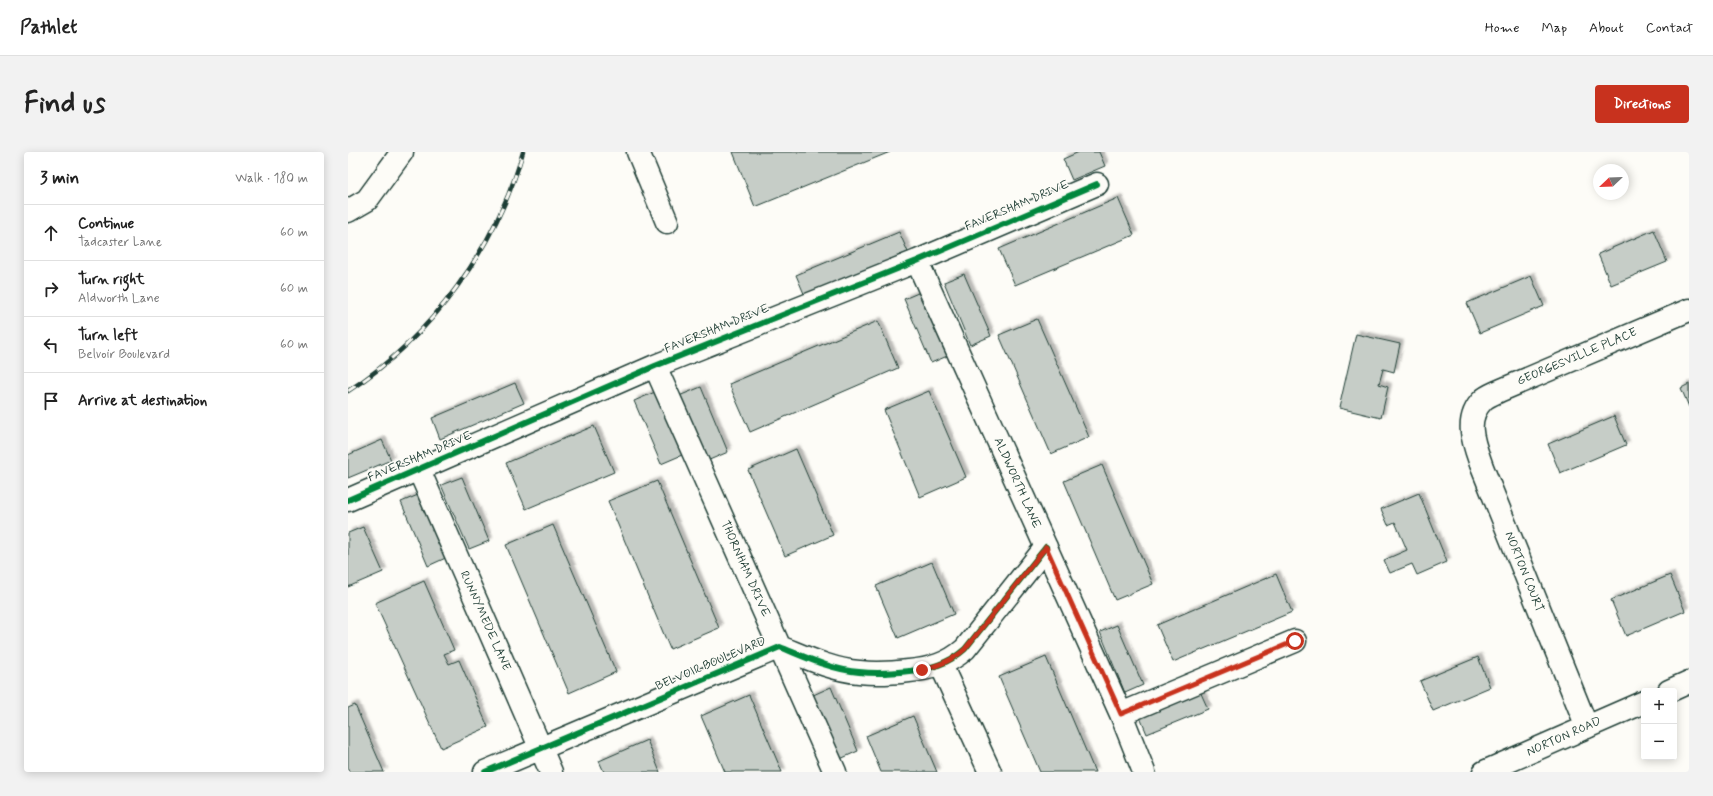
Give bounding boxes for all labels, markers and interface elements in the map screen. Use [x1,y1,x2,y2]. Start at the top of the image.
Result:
text: Pathlet [20,15,77,40]
text: Home [1485,19,1519,37]
text: Map [1541,19,1567,37]
text: About [1589,19,1624,37]
text: Contact [1646,19,1693,37]
button: Directions [1595,85,1689,123]
text: Find us [24,86,105,123]
north arrow [1593,164,1629,200]
text: 3 min [40,167,79,189]
text: Walk · 180 m [235,170,308,187]
street label: FAVERSHAM DRIVE [962,177,1072,235]
text: Continue [78,214,134,234]
icon: ahead [40,222,62,244]
text: 60 m [280,224,308,241]
text: Tadcaster Lane [78,234,162,251]
text: Turn right [78,270,145,290]
icon: right [40,278,62,300]
text: 60 m [280,280,308,297]
text: Aldworth Lane [78,290,160,307]
street label: FAVERSHAM DRIVE [662,300,772,357]
street label: GEORGESVILLE PLACE [1515,324,1639,390]
text: Turn left [78,326,138,346]
icon: left [40,334,62,356]
text: 60 m [280,336,308,353]
text: Belvoir Boulevard [78,346,170,363]
icon: arrive [40,390,62,412]
text: Arrive at destination [78,391,207,411]
street label: FAVERSHAM DRIVE [365,428,475,486]
street label: ALDWORTH LANE [990,435,1044,531]
street label: THORNHAM DRIVE [717,518,774,620]
street label: NORTON COURT [1501,529,1547,615]
street label: RUNNYMEDE LANE [456,569,514,673]
route start [1286,632,1304,650]
street label: BELVOIR BOULEVARD [653,633,769,695]
route end [913,661,931,679]
map controls [1641,688,1677,760]
button: + [1641,688,1677,724]
street label: NORTON ROAD [1524,713,1604,761]
button: − [1641,724,1677,760]

